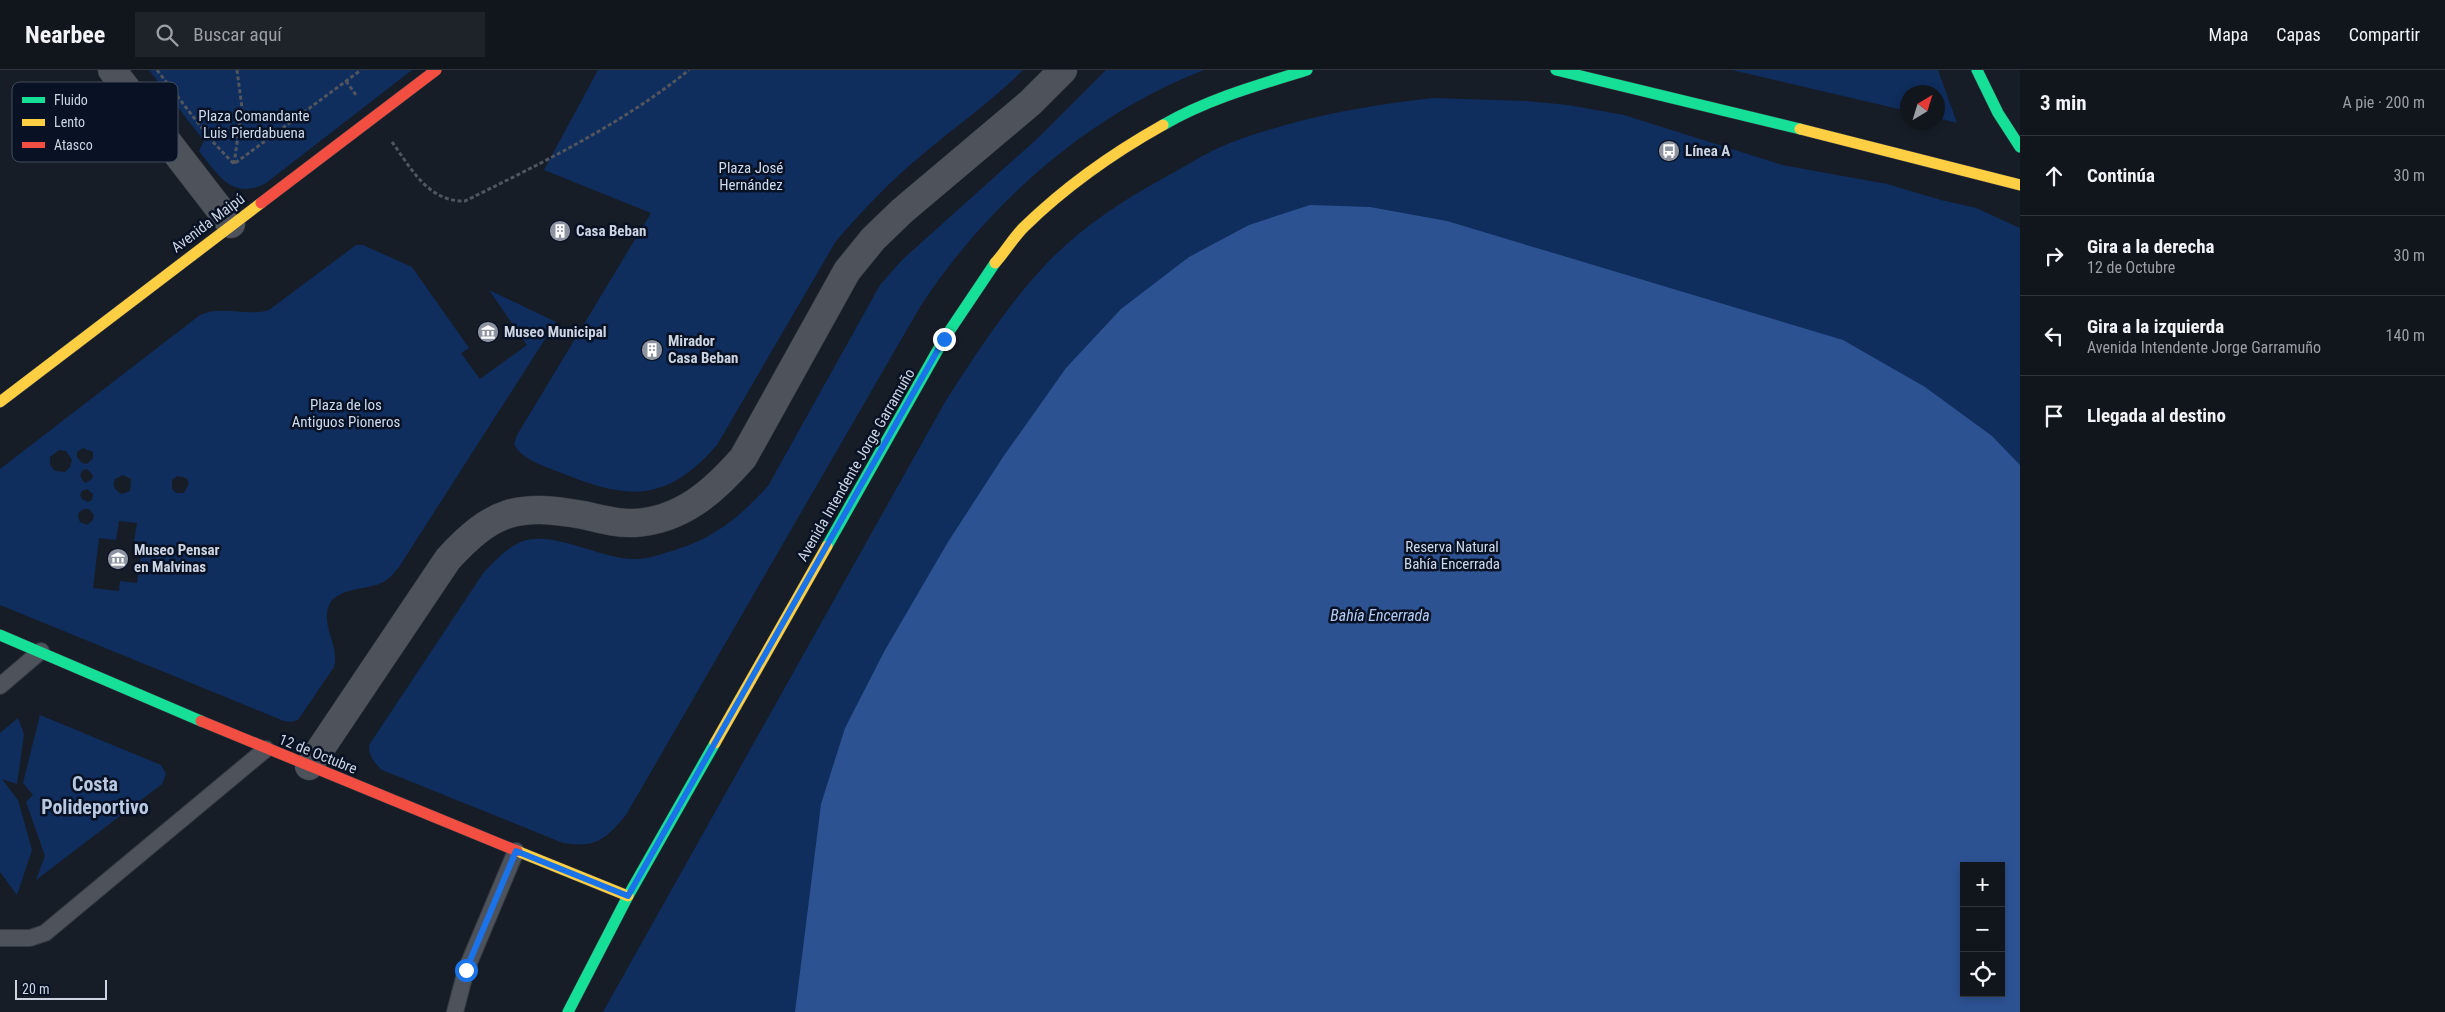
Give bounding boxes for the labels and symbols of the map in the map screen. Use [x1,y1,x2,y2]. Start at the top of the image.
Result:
legend [12,82,178,162]
north arrow [1900,85,1945,130]
text: Fluido [54,92,88,108]
park label: Plaza Comandante Luis Pierdabuena [198,107,310,142]
text: Lento [54,114,85,130]
text: Atasco [54,137,93,153]
bus stop icon: Línea A [1657,139,1681,163]
place label: Línea A [1685,142,1730,160]
park label: Plaza José Hernández [719,159,783,194]
street label: Avenida Maipú [168,190,248,256]
building icon: Casa Beban [548,219,572,243]
place label: Casa Beban [576,222,646,240]
museum icon: Museo Municipal [476,320,500,344]
place label: Museo Municipal [504,323,607,341]
route end [933,328,956,351]
place label: Mirador Casa Beban [668,332,738,367]
building icon: Mirador Casa Beban [640,338,664,362]
street label: Avenida Intendente Jorge Garramuño [793,366,919,564]
park label: Plaza de los Antiguos Pioneros [292,396,400,431]
park label: Reserva Natural Bahía Encerrada [1404,538,1500,573]
place label: Museo Pensar en Malvinas [134,541,220,576]
museum icon: Museo Pensar en Malvinas [106,547,130,571]
water label: Bahía Encerrada [1330,606,1430,625]
street label: 12 de Octubre [276,730,360,778]
district label: Costa Polideportivo [41,772,149,819]
route start [455,959,478,982]
scale bar [15,977,108,1000]

